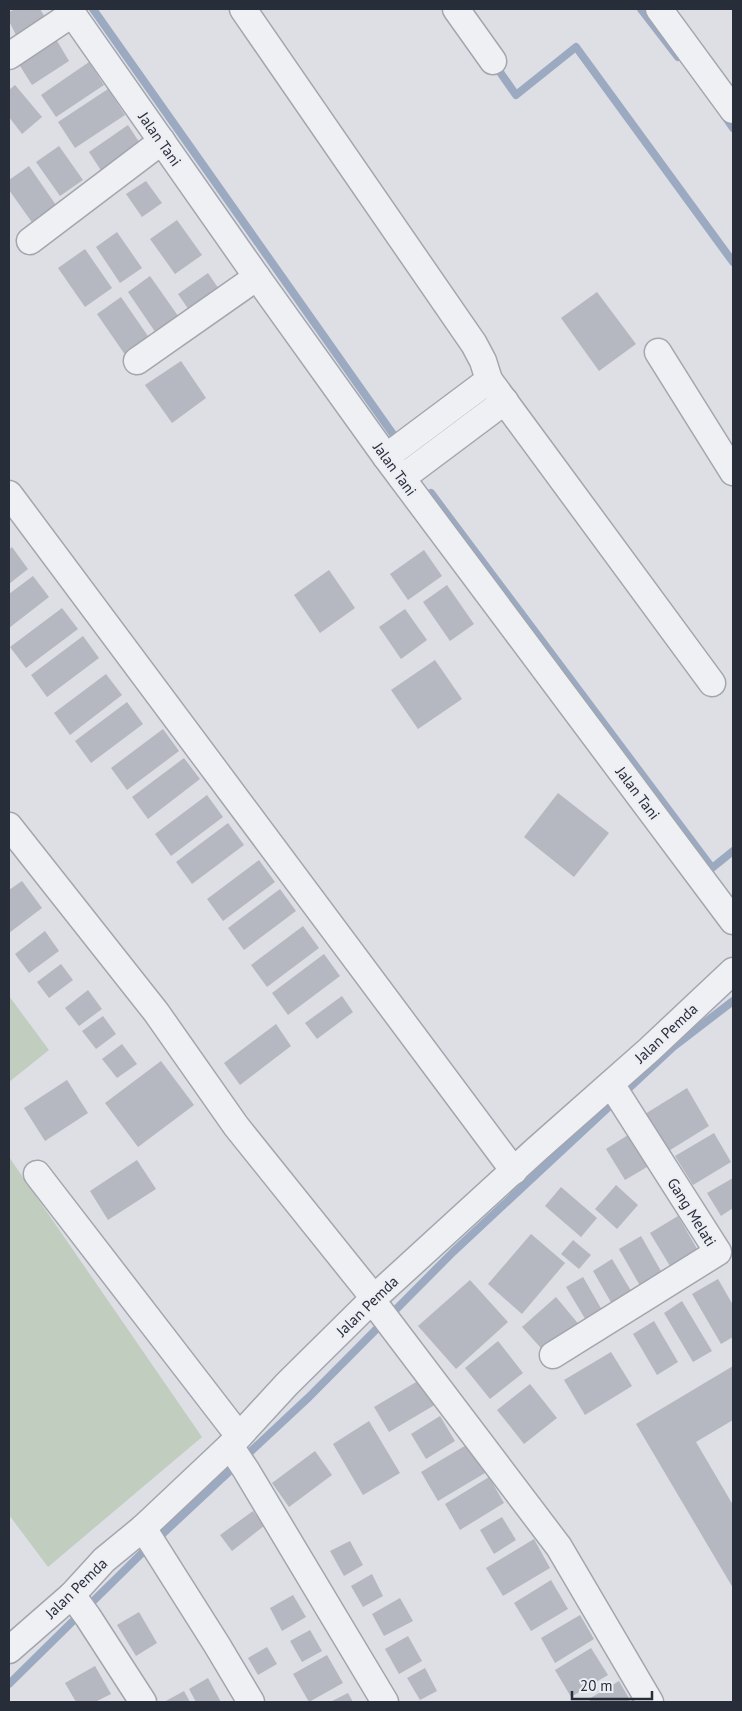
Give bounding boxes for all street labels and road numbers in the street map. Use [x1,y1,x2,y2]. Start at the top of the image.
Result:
street label: Jalan Tani [134,107,186,170]
street label: Jalan Tani [369,438,421,500]
street label: Jalan Tani [611,762,664,823]
street label: Jalan Pemda [630,999,701,1068]
street label: Gang Melati [663,1174,721,1250]
street label: Jalan Pemda [331,1272,402,1341]
street label: Jalan Pemda [40,1554,111,1623]

